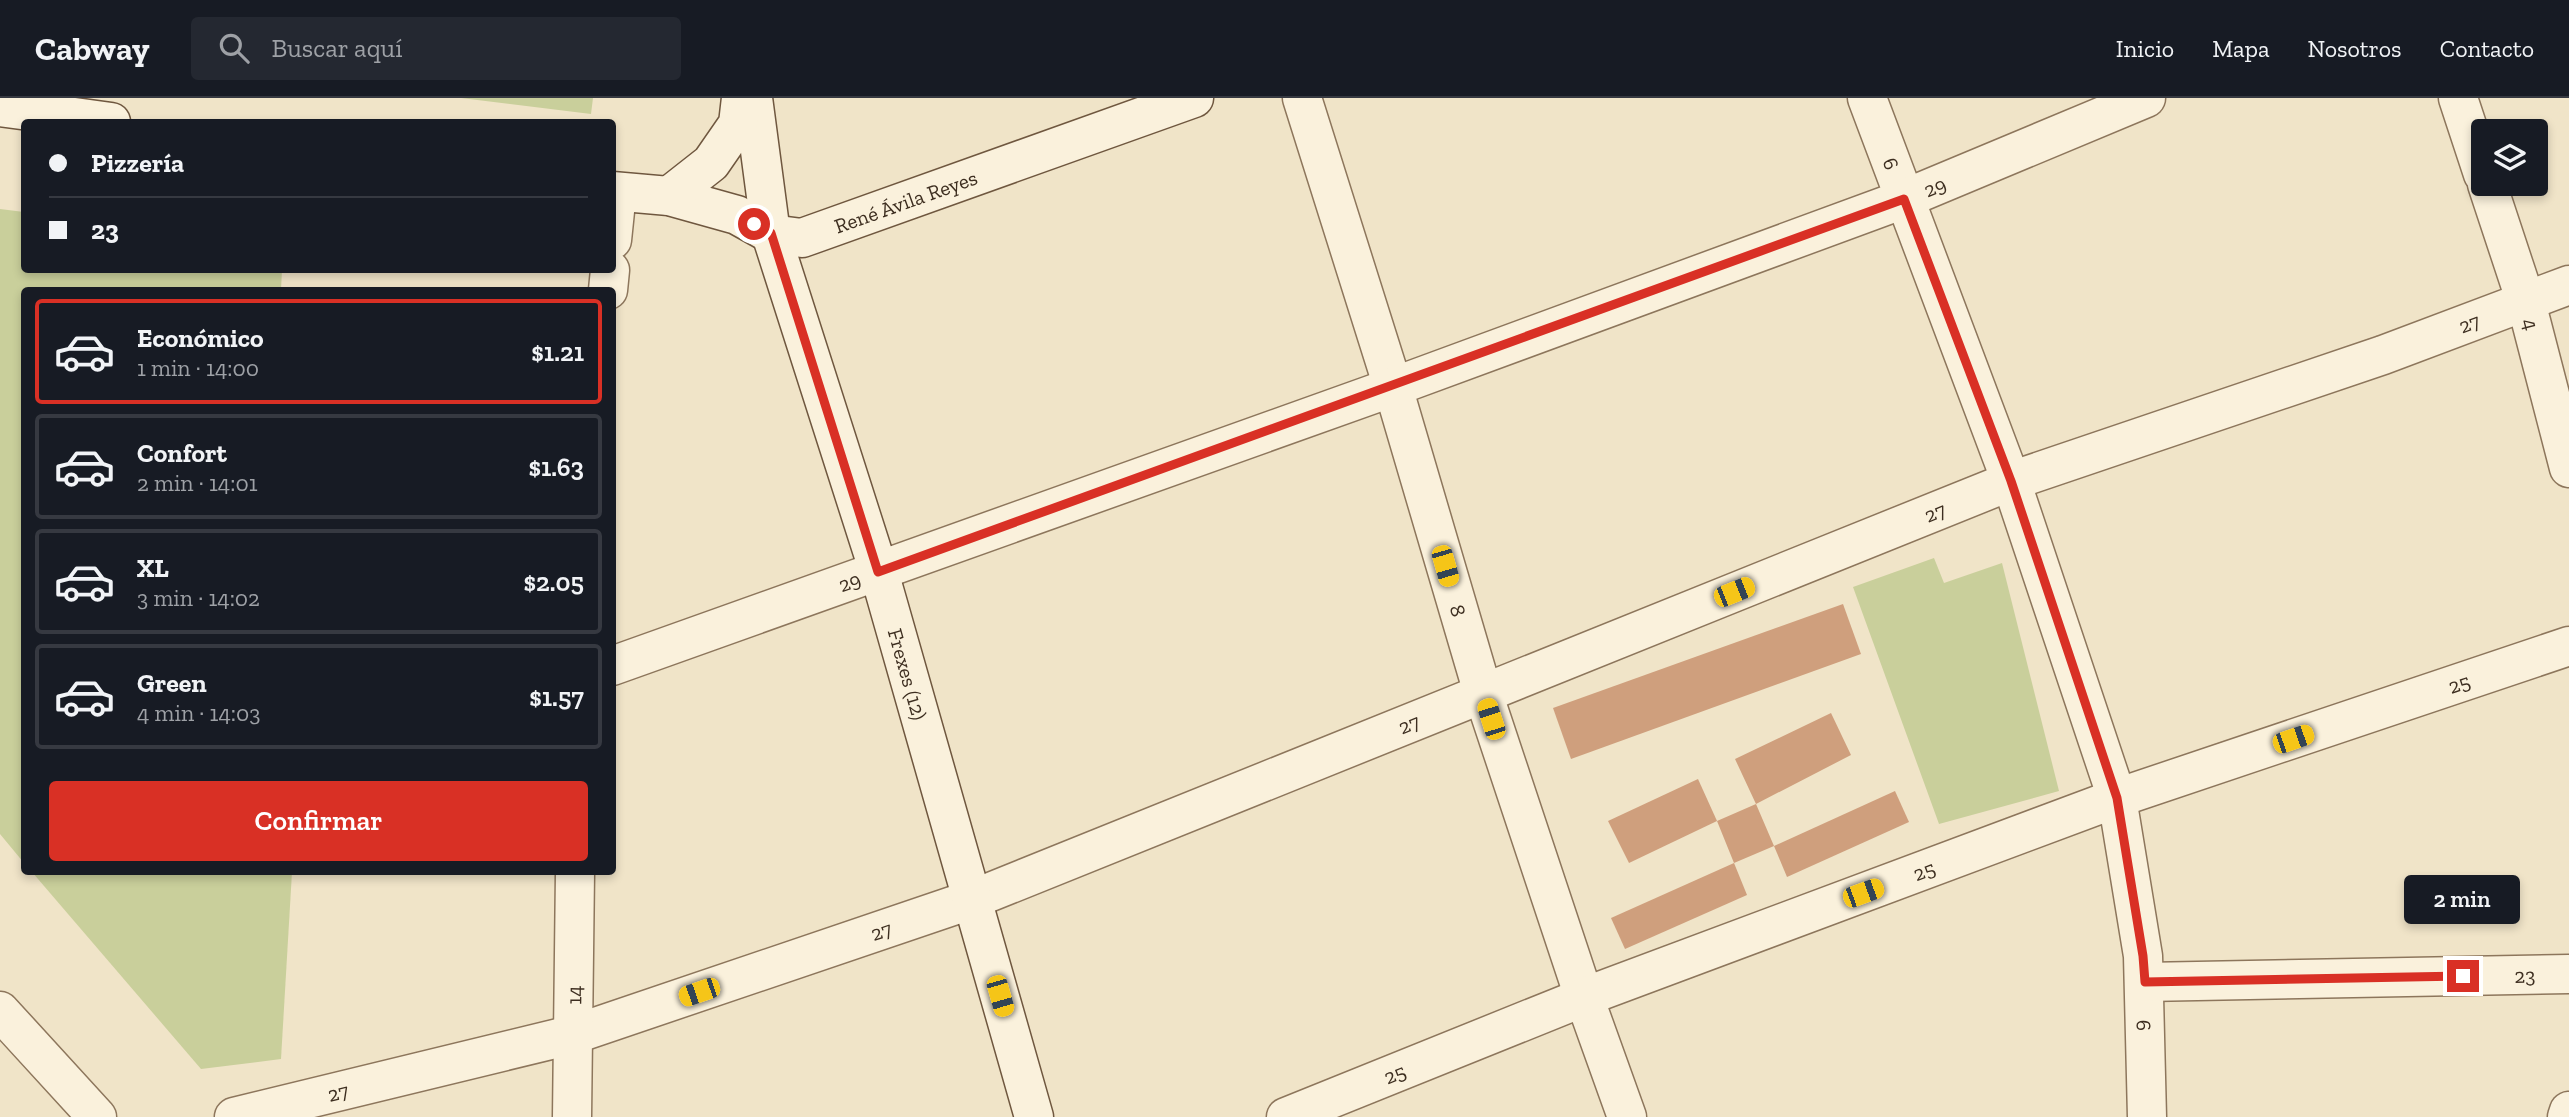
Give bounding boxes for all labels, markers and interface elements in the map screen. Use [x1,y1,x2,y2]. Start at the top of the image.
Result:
search box [191,17,681,80]
text: Cabway [35,29,149,68]
icon: search [215,29,253,67]
text: Buscar aquí [271,32,402,64]
text: Inicio [2116,34,2174,63]
text: Mapa [2212,34,2269,63]
text: Nosotros [2307,34,2402,63]
text: Contacto [2440,34,2534,63]
map controls [2471,119,2548,196]
button: layers [2471,119,2548,196]
text: Pizzería [91,147,184,179]
street label: 6 [1878,154,1905,173]
street label: René Ávila Reyes [831,164,980,238]
street label: 29 [1920,170,1950,202]
route start [738,208,770,240]
text: 23 [91,214,119,246]
street label: 27 [2455,307,2483,338]
street label: 4 [2518,315,2545,333]
icon: car [53,320,116,383]
text: Económico [137,322,264,354]
text: $1.21 [531,336,584,368]
text: 1 min · 14:00 [137,354,259,382]
icon: car [53,435,116,498]
text: Confort [137,437,227,469]
text: $1.63 [528,451,584,483]
text: 2 min · 14:01 [137,469,258,497]
street label: 27 [1920,496,1949,527]
car [1430,543,1461,589]
icon: car [53,550,116,613]
text: XL [137,552,169,584]
text: $2.05 [523,566,584,598]
street label: 29 [835,566,864,597]
car [1711,574,1758,610]
text: 3 min · 14:02 [137,584,260,612]
street label: 8 [1445,602,1472,619]
street label: Frexes (12) [883,625,933,723]
icon: car [53,665,116,728]
text: Green [137,667,207,699]
street label: 25 [2445,668,2473,698]
text: $1.57 [529,681,584,713]
car [1475,696,1508,742]
text: 4 min · 14:03 [137,699,260,727]
street label: 27 [1394,708,1423,739]
car [2270,722,2317,756]
button: Confirmar [49,781,588,861]
street label: 25 [1909,855,1938,886]
callout: 2 min [2405,874,2521,924]
car [1840,876,1887,910]
text: 2 min [2433,885,2491,913]
street label: 27 [867,915,895,945]
route end [2447,960,2479,992]
street label: 23 [2514,962,2536,988]
car [985,973,1016,1019]
car [676,975,723,1009]
street label: 14 [561,985,586,1005]
street label: 6 [2132,1020,2157,1031]
street label: 25 [1380,1058,1409,1089]
street label: 27 [325,1077,351,1106]

